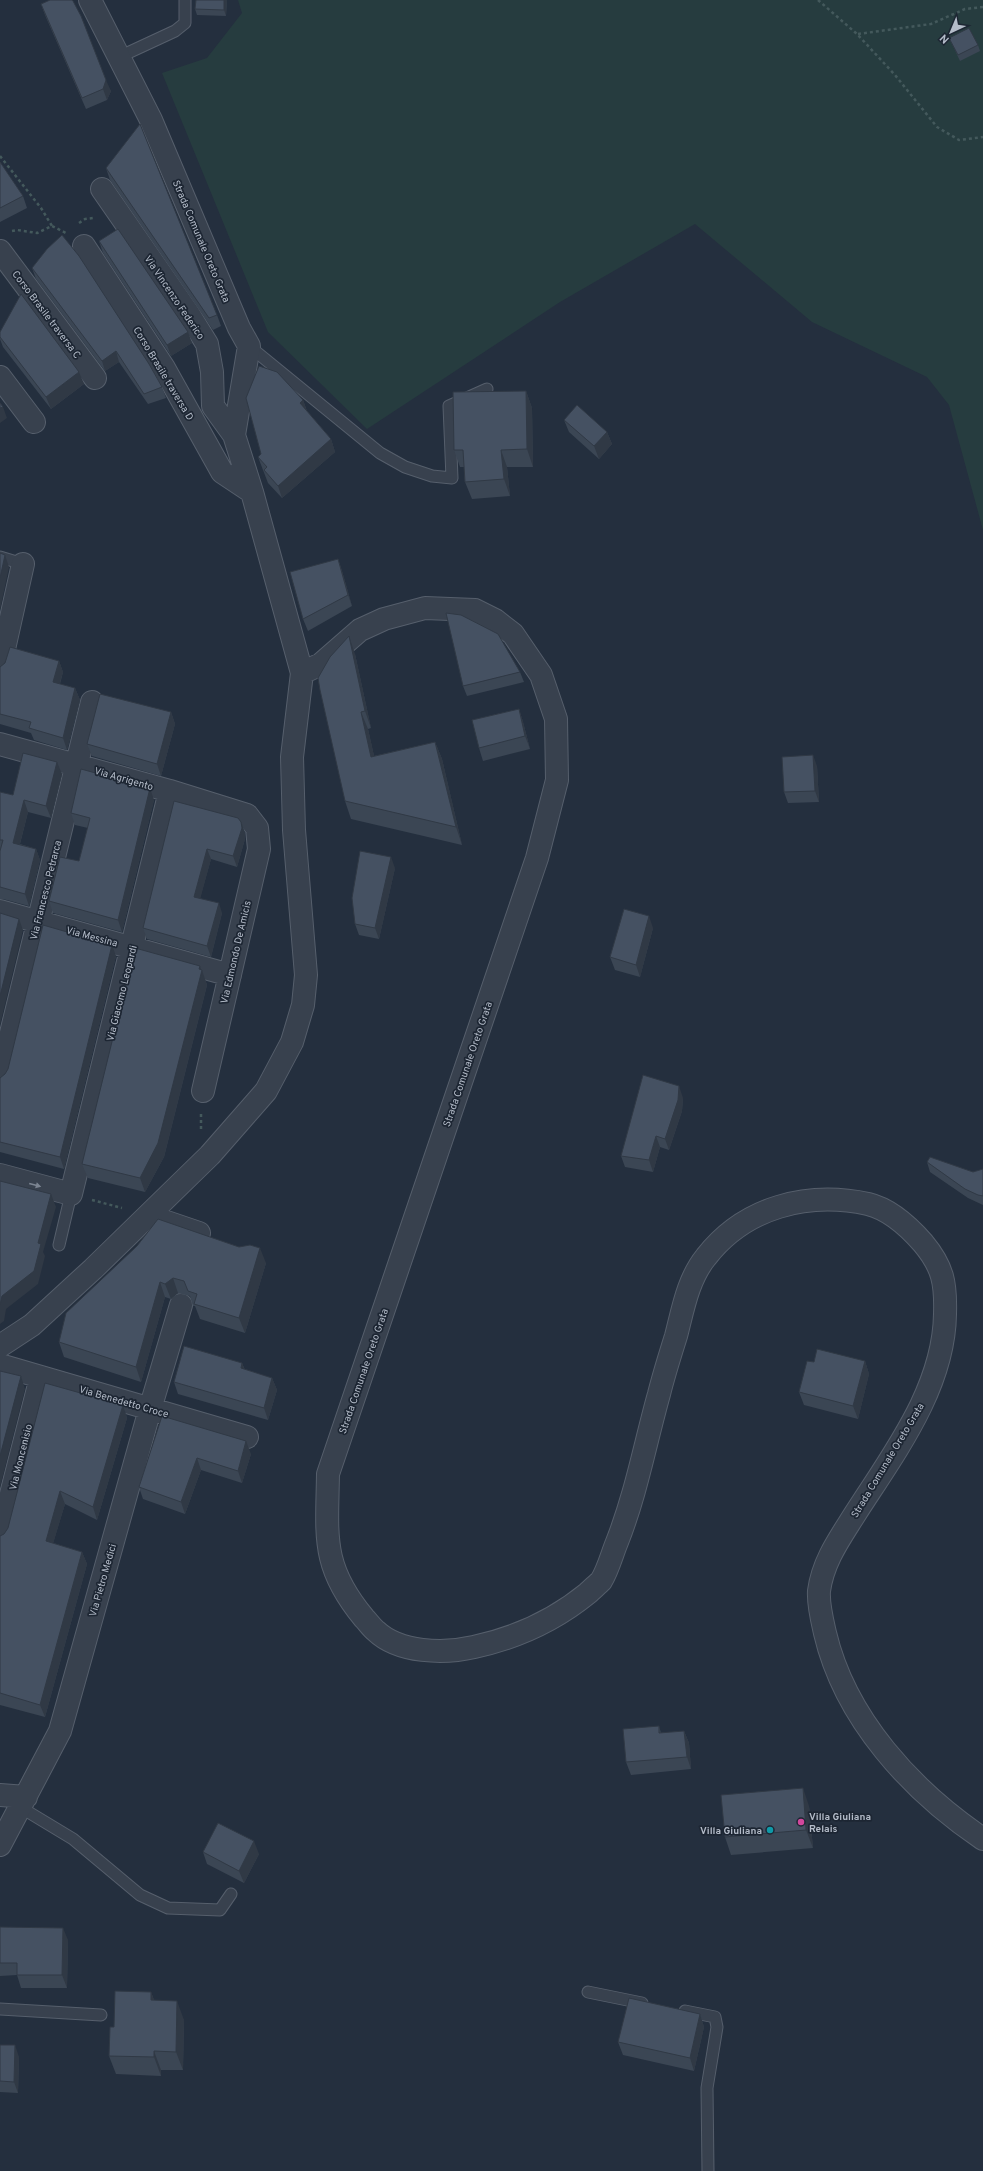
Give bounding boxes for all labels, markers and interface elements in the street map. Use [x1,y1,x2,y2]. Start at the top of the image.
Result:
north arrow [931,12,971,52]
text: N [937,31,952,46]
street label: Strada Comunale Oreto Grata [169,178,232,305]
street label: Via Vincenzo Federico [141,253,207,343]
street label: Corso Brasile traversa C [8,268,83,361]
street label: Corso Brasile traversa D [130,325,196,423]
street label: Via Agrigento [93,765,155,794]
street label: Via Francesco Petrarca [28,839,65,942]
street label: Via Edmondo De Amicis [218,899,255,1005]
street label: Via Messina [64,924,119,951]
street label: Via Giacomo Leopardi [104,944,141,1043]
street label: Strada Comunale Oreto Grata [441,1000,496,1129]
one-way arrow [30,1182,42,1188]
street label: Strada Comunale Oreto Grata [337,1307,392,1436]
street label: Via Benedetto Croce [77,1383,170,1421]
street label: Strada Comunale Oreto Grata [849,1401,928,1521]
street label: Via Moncenisio [7,1423,36,1492]
street label: Via Pietro Medici [87,1543,120,1618]
place label: Villa Giuliana Relais [809,1811,871,1836]
marker: Villa Giuliana Relais [796,1817,806,1827]
place label: Villa Giuliana [700,1825,762,1838]
marker: Villa Giuliana [765,1825,775,1835]

